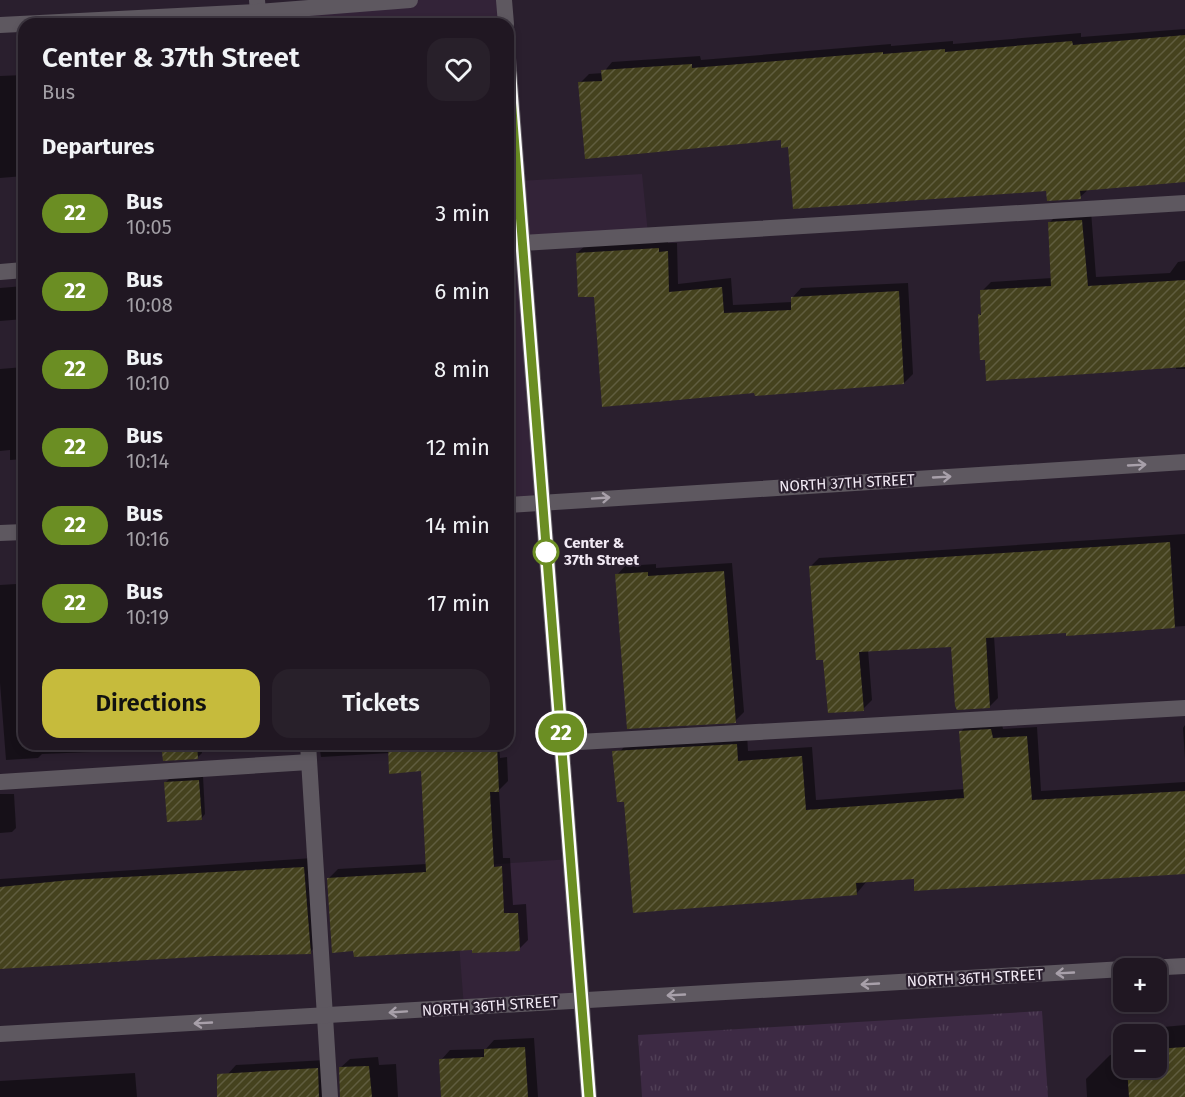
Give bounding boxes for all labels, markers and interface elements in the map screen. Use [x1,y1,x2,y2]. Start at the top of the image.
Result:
button: heart [427,38,490,101]
text: Center & 37th Street [42,41,300,74]
text: Bus [42,80,75,104]
text: Departures [42,133,154,160]
text: Bus [126,188,163,215]
text: 22 [64,200,86,226]
text: 3 min [435,200,490,227]
text: 10:05 [126,215,172,239]
text: Bus [126,266,163,293]
text: 22 [64,278,86,304]
text: 6 min [434,278,490,305]
text: 10:08 [126,293,173,317]
text: Bus [126,344,163,371]
text: 22 [64,356,86,382]
text: 8 min [434,356,490,383]
text: 10:10 [126,371,170,395]
text: Bus [126,422,163,449]
text: 22 [64,434,86,460]
text: 12 min [426,434,490,461]
text: 10:14 [126,449,169,473]
one-way arrow [1126,460,1146,471]
street label: NORTH 37TH STREET [779,470,916,496]
one-way arrow [931,472,951,483]
one-way arrow [590,493,610,504]
text: Bus [126,500,163,527]
text: 22 [64,512,86,538]
text: 14 min [425,512,490,539]
text: 10:16 [126,527,169,551]
place label: Center & 37th Street [563,534,639,569]
marker: Center & 37th Street [533,539,559,565]
text: Bus [126,578,163,605]
text: 22 [64,590,86,616]
text: 17 min [427,590,490,617]
text: 10:19 [126,605,169,629]
button: Directions [42,669,260,738]
button: Tickets [272,669,490,738]
line badge: 22 [534,714,588,752]
text: 22 [550,720,572,746]
map controls [1113,958,1167,1078]
button: + [1113,958,1167,1012]
street label: NORTH 36TH STREET [906,965,1044,991]
one-way arrow [1056,967,1076,978]
one-way arrow [861,978,881,989]
one-way arrow [666,990,686,1001]
street label: NORTH 36TH STREET [421,992,559,1020]
one-way arrow [389,1007,409,1018]
one-way arrow [194,1018,214,1029]
button: − [1113,1024,1167,1078]

